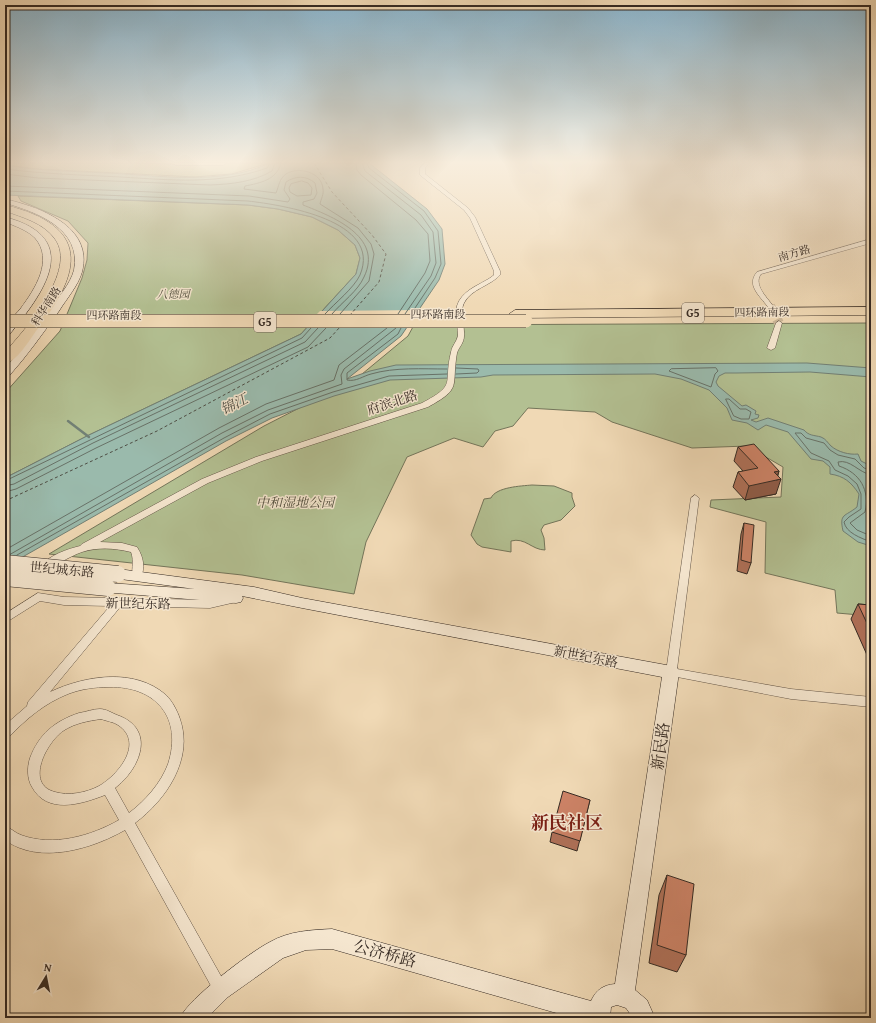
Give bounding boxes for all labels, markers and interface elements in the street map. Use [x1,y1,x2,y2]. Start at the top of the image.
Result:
street label: 南方路 [776,241,812,265]
street label: 科华南路 [27,283,65,329]
park label: 八德园 [157,286,191,302]
road number: G5 [682,303,704,323]
street label: 四环路南段 [734,304,790,320]
street label: 四环路南段 [411,306,466,322]
street label: 四环路南段 [87,307,142,323]
road number: G5 [254,312,276,332]
street label: 府滨北路 [364,385,420,420]
water label: 锦江 [217,388,253,419]
park label: 中和湿地公园 [256,493,336,512]
street label: 世纪城东路 [29,557,95,582]
street label: 新世纪东路 [105,593,171,614]
street label: 新世纪东路 [552,641,620,672]
street label: 新民路 [645,721,675,771]
district label: 新民社区 [531,809,603,836]
street label: 公济桥路 [351,933,419,973]
north arrow [26,957,66,997]
text: N [43,959,53,976]

